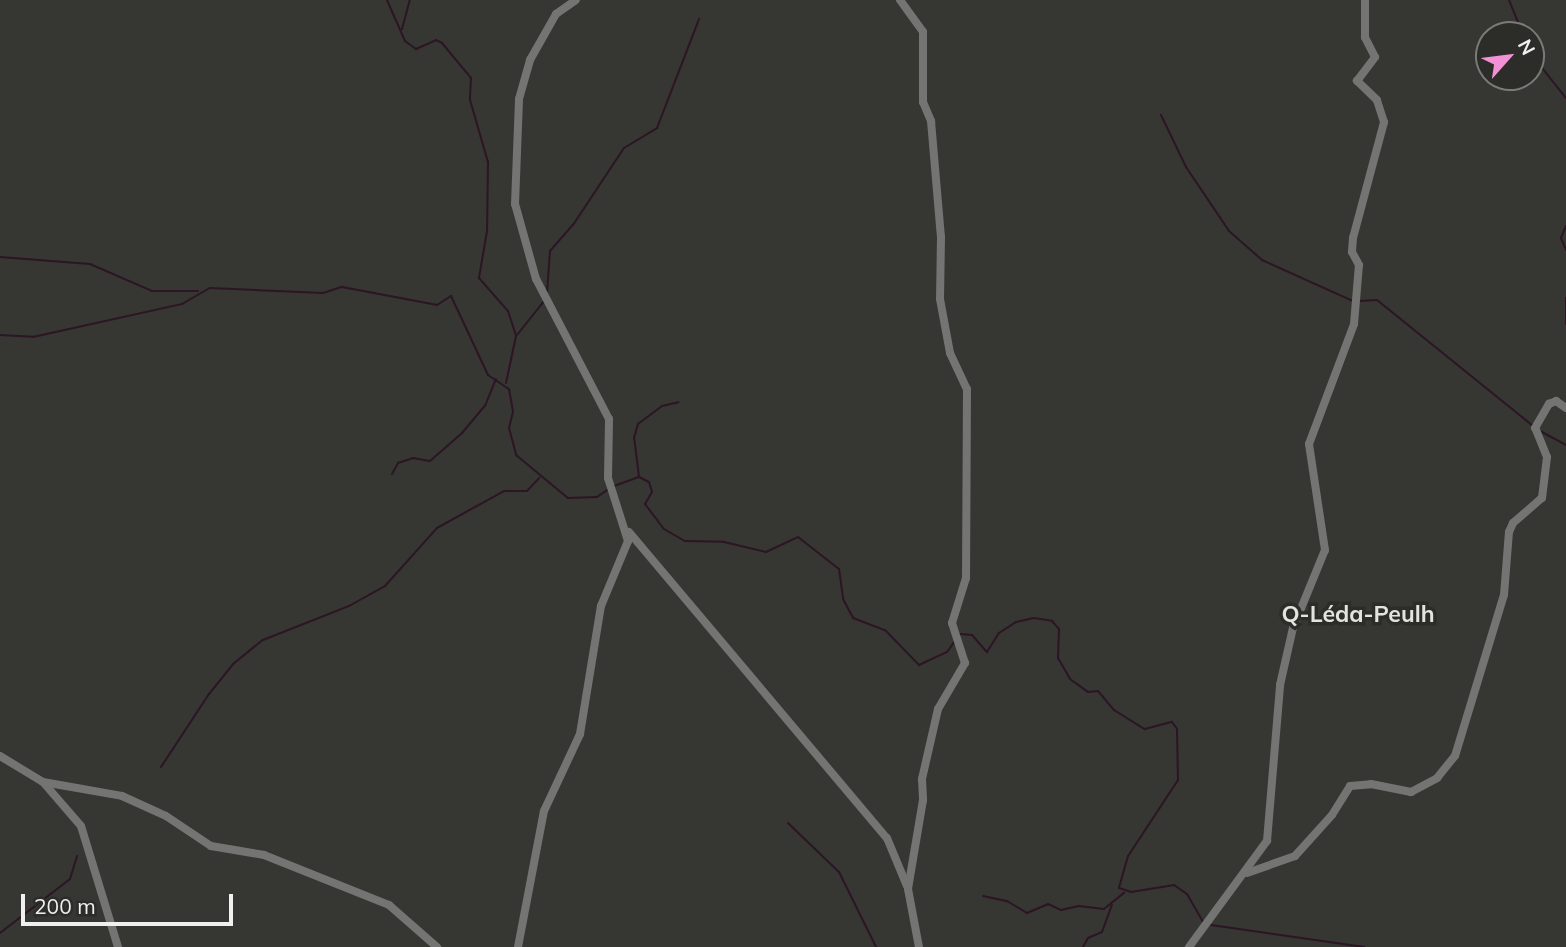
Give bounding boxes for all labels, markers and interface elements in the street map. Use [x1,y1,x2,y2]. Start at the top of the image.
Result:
north arrow [1475,21,1545,91]
text: N [1513,35,1541,59]
district label: Q-Léda-Peulh [1281,600,1435,628]
scale bar [24,880,236,924]
text: 200 m [34,893,96,919]

